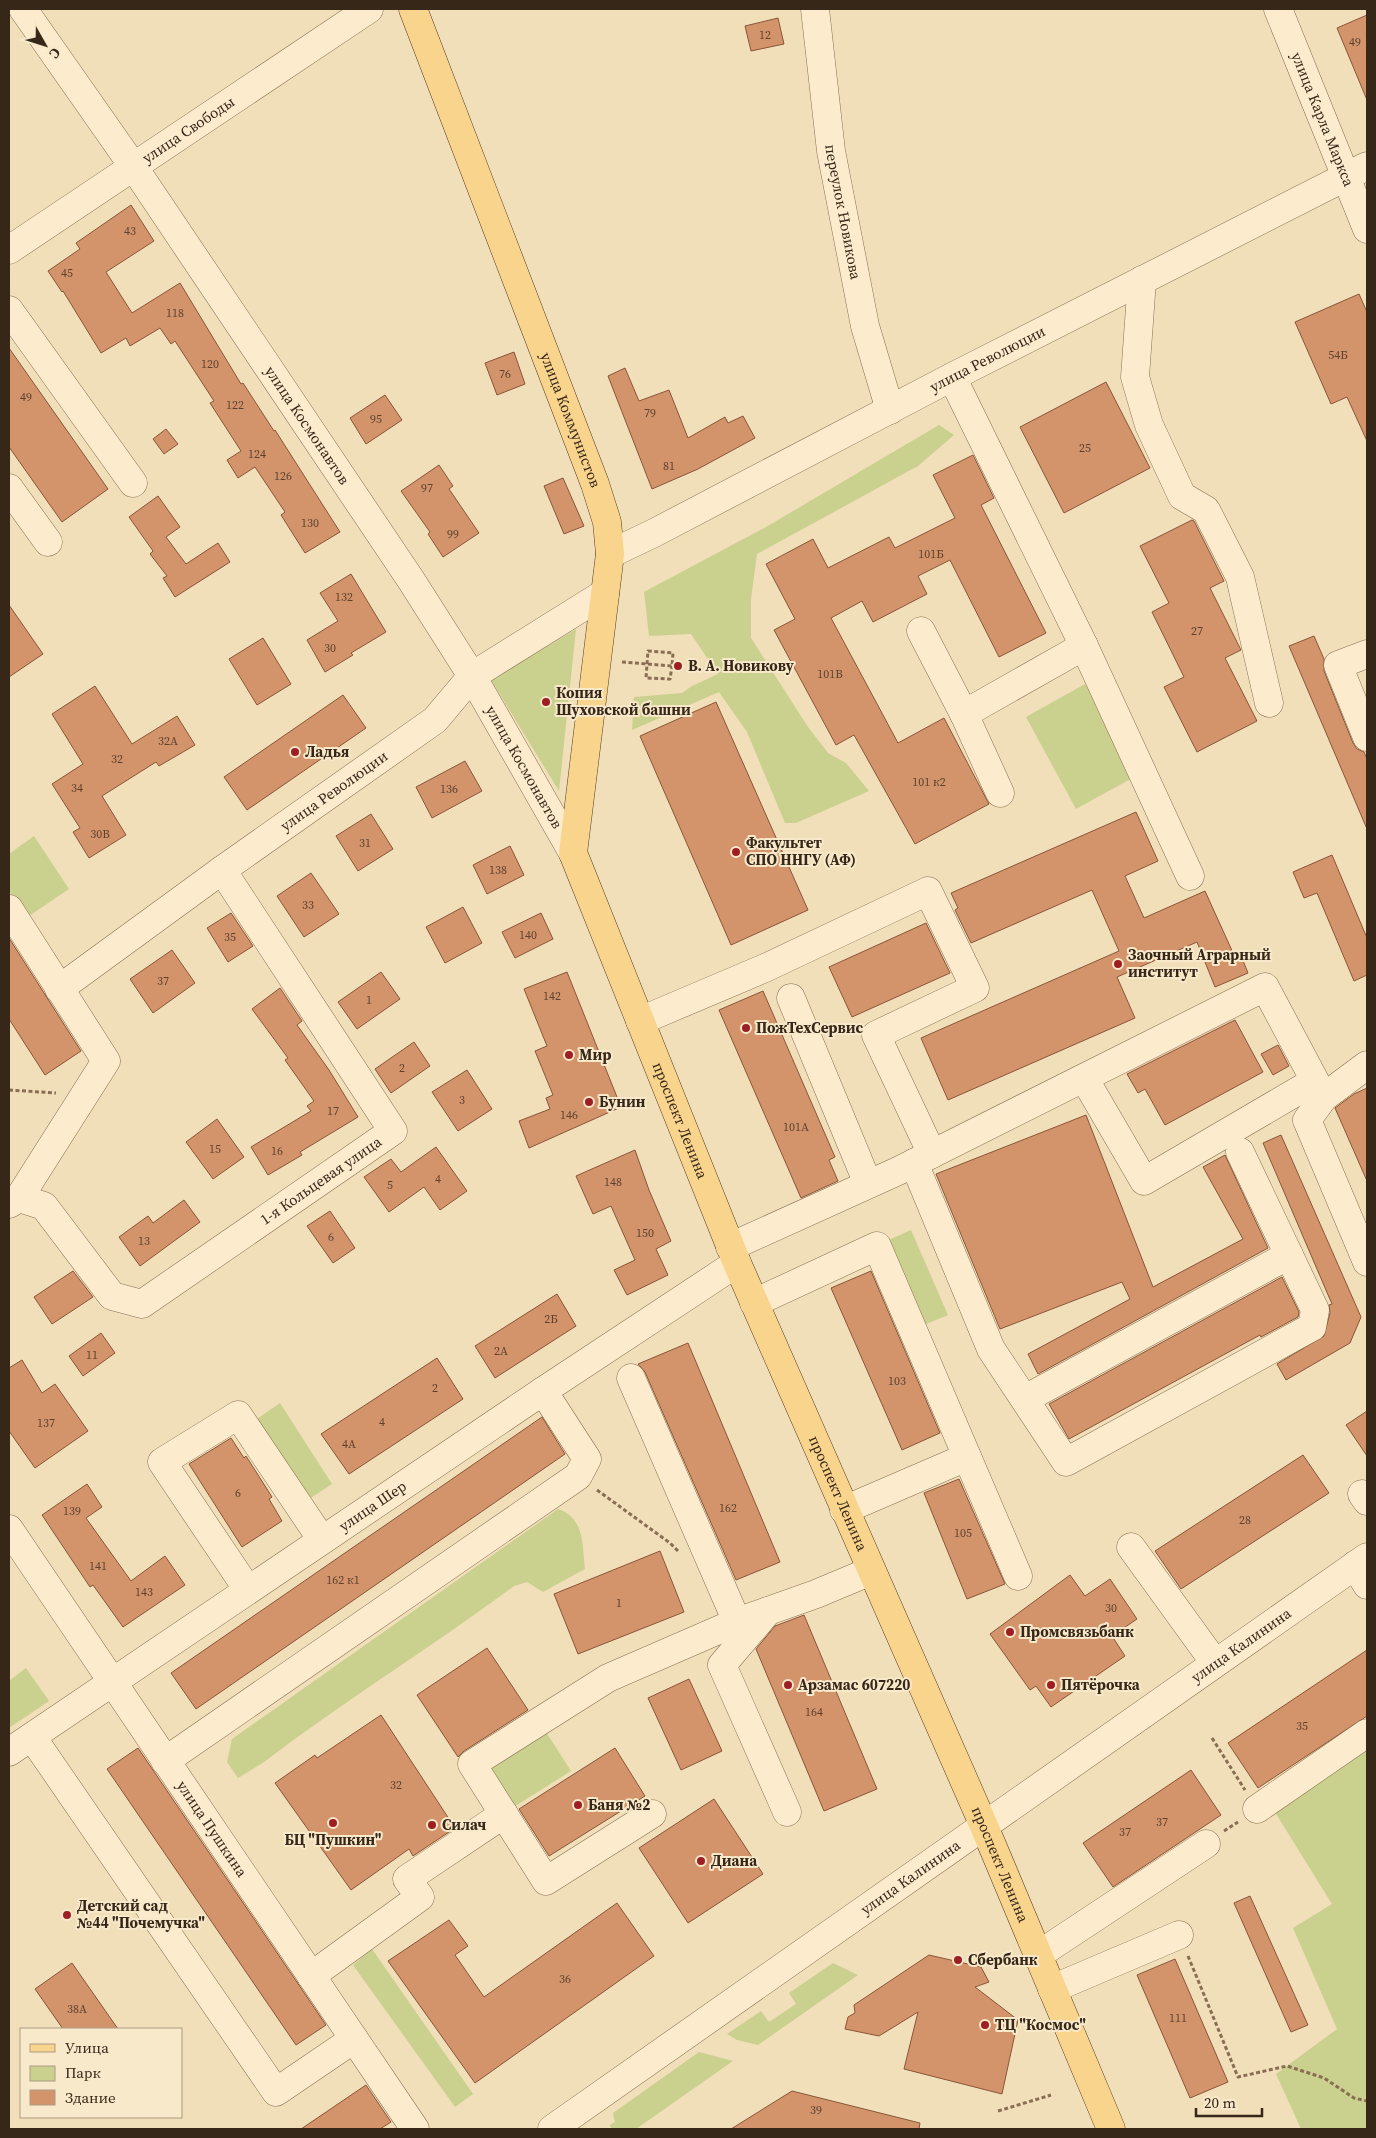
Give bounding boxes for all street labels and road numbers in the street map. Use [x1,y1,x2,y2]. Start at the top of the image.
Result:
street label: улица Карла Маркса [1286,49,1360,190]
street label: улица Свободы [138,91,239,168]
street label: переулок Новикова [820,143,867,282]
street label: улица Революции [926,320,1049,397]
street label: улица Коммунистов [535,349,606,491]
street label: улица Космонавтов [260,362,355,489]
street label: улица Космонавтов [481,701,568,832]
street label: улица Революции [276,745,392,836]
street label: проспект Ленина [648,1059,713,1182]
street label: 1-я Кольцевая улица [256,1131,386,1230]
street label: проспект Ленина [804,1432,873,1554]
street label: улица Шер [334,1475,411,1536]
street label: улица Калинина [1187,1602,1295,1687]
street label: улица Пушкина [172,1776,253,1881]
street label: проспект Ленина [967,1803,1034,1926]
street label: улица Калинина [856,1834,965,1919]

